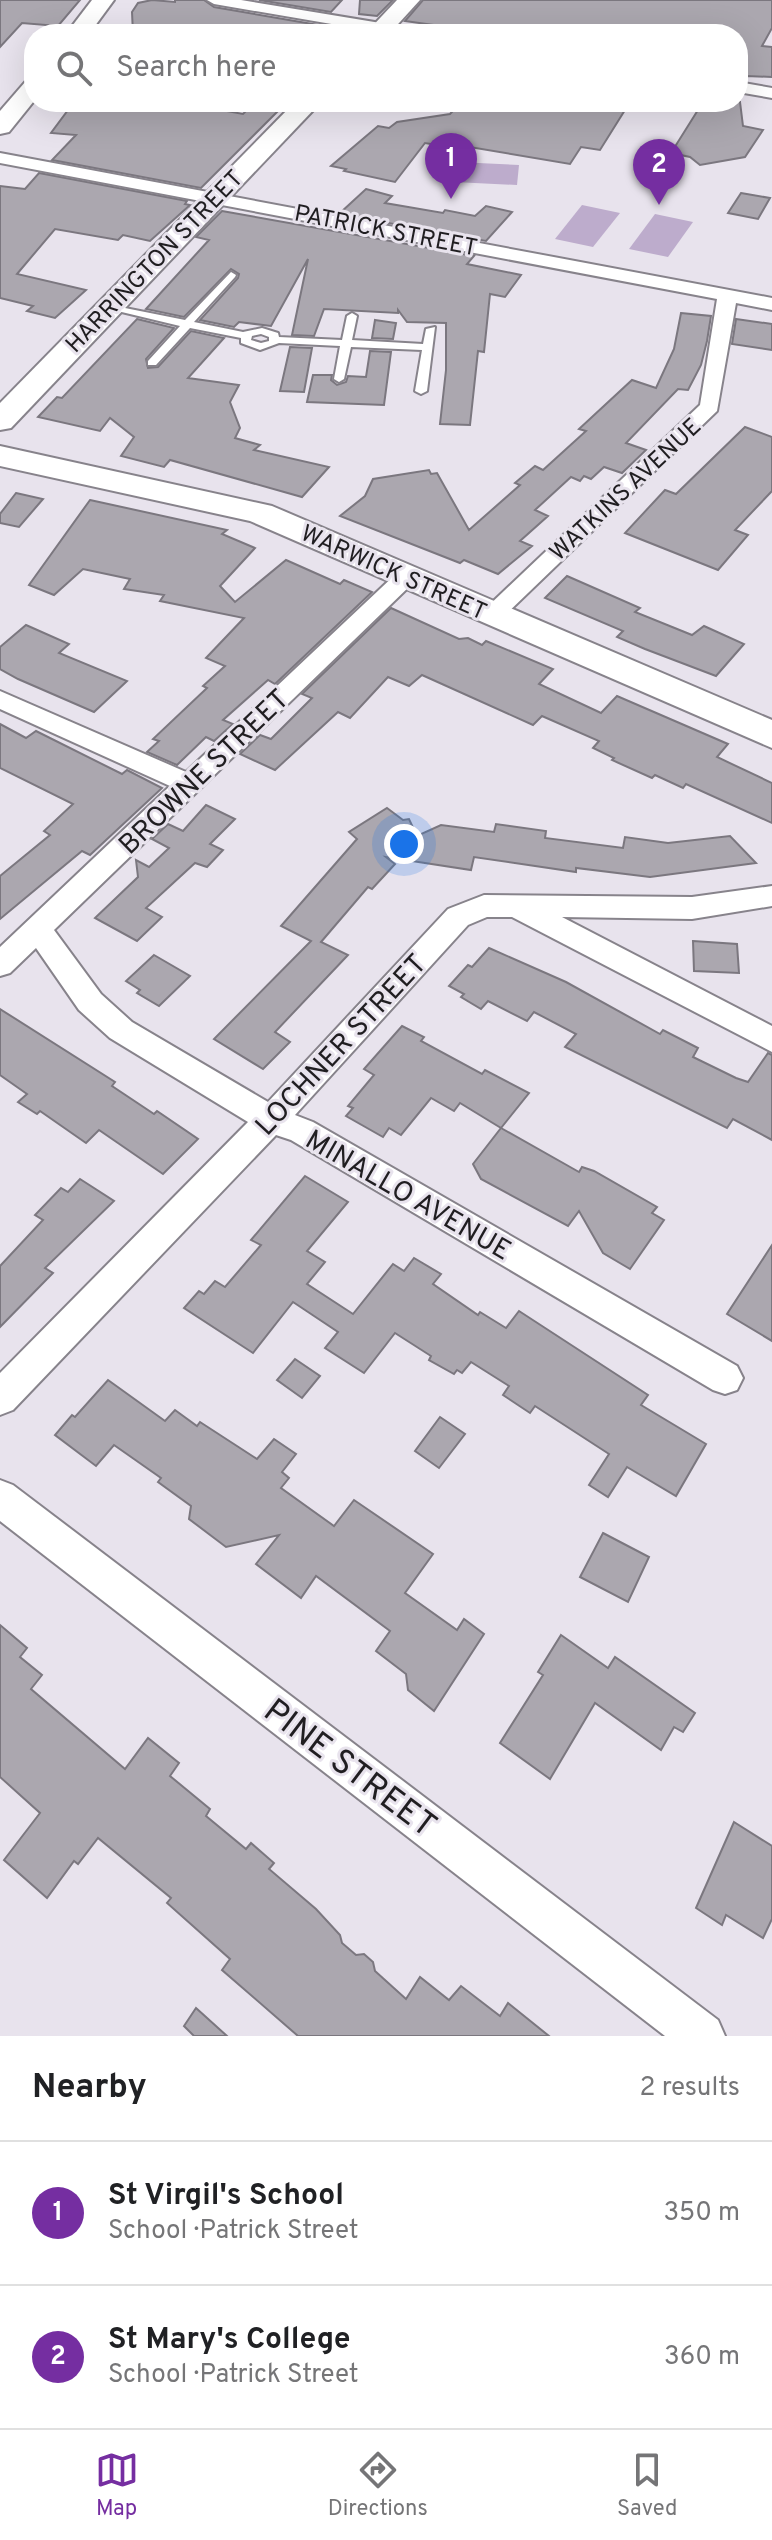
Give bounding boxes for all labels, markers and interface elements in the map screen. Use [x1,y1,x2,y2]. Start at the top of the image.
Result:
search box [24,24,748,112]
icon: search [52,46,96,90]
text: Search here [116,50,276,87]
pin: 1 [425,133,477,199]
pin: 2 [633,139,685,205]
street label: HARRINGTON STREET [60,164,251,360]
street label: PATRICK STREET [291,199,480,264]
street label: WATKINS AVENUE [544,412,708,568]
street label: WARWICK STREET [296,519,491,628]
street label: BROWNE STREET [112,683,298,864]
your location [384,824,424,864]
street label: LOCHNER STREET [249,948,436,1145]
street label: MINALLO AVENUE [298,1123,517,1270]
street label: PINE STREET [254,1691,444,1849]
text: Nearby [32,2067,147,2110]
text: 2 results [640,2072,740,2105]
text: St Virgil's School [108,2178,344,2215]
text: 1 [53,2197,63,2230]
text: 350 m [663,2197,740,2230]
text: School · Patrick Street [108,2215,359,2248]
text: St Mary's College [108,2322,351,2359]
text: 2 [50,2341,66,2374]
text: 360 m [664,2341,740,2374]
text: School · Patrick Street [108,2359,359,2392]
tab: Map [95,2448,139,2523]
tab: Directions [328,2448,428,2523]
tab: Saved [617,2448,677,2523]

